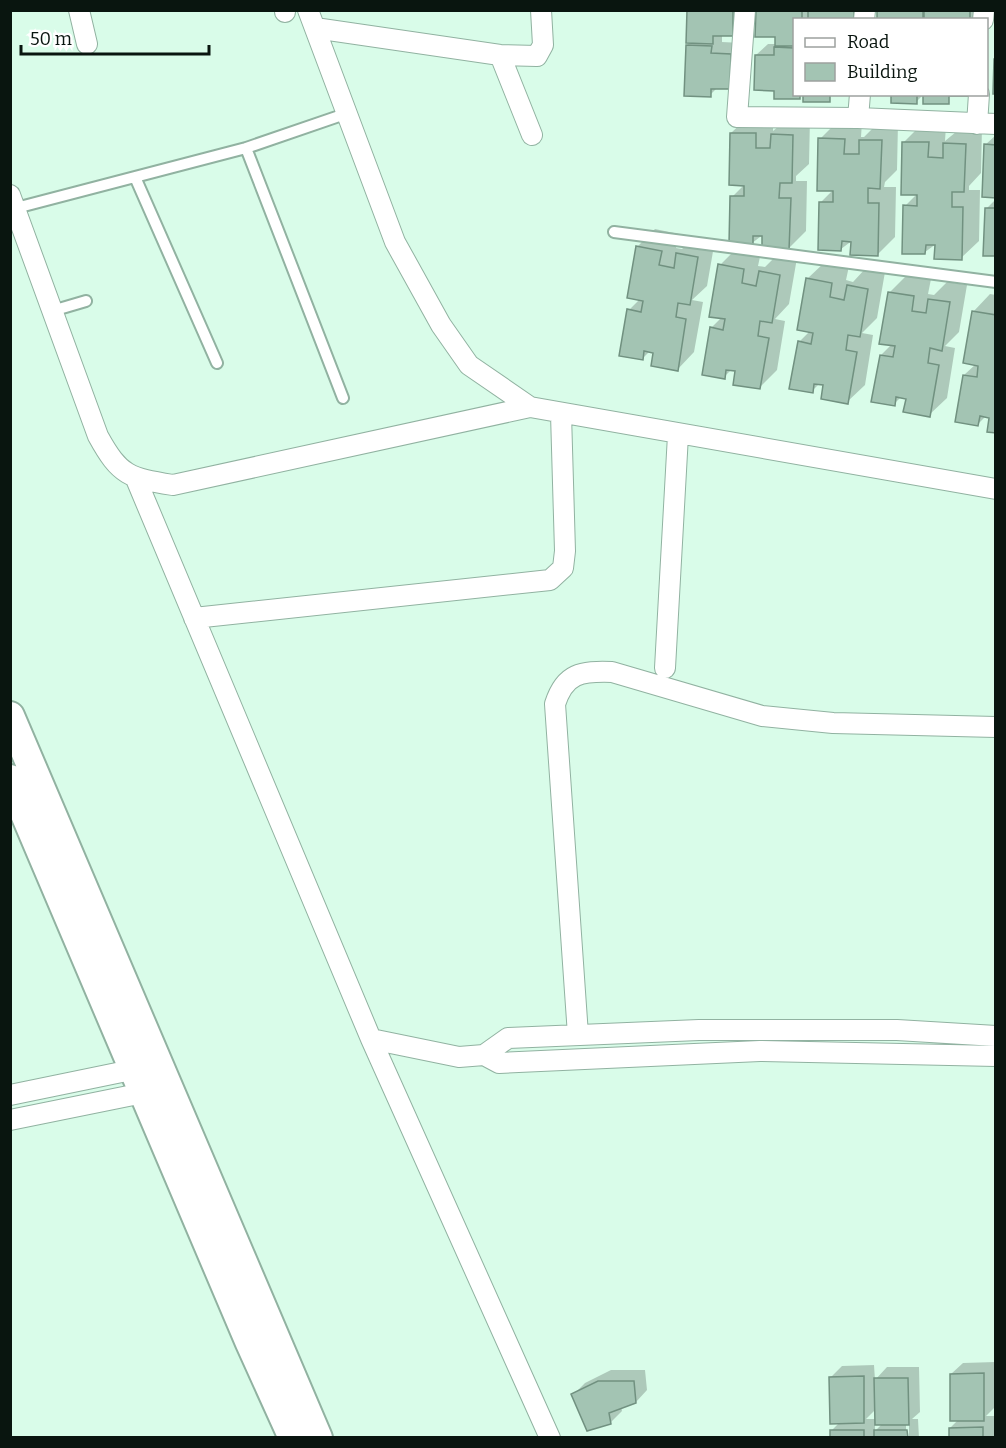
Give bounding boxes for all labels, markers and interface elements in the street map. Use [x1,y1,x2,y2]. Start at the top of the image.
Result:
scale bar [21,18,208,56]
legend [793,18,988,96]
text: 50 m [30,28,72,50]
text: Road [847,31,890,53]
text: Building [847,61,918,83]

